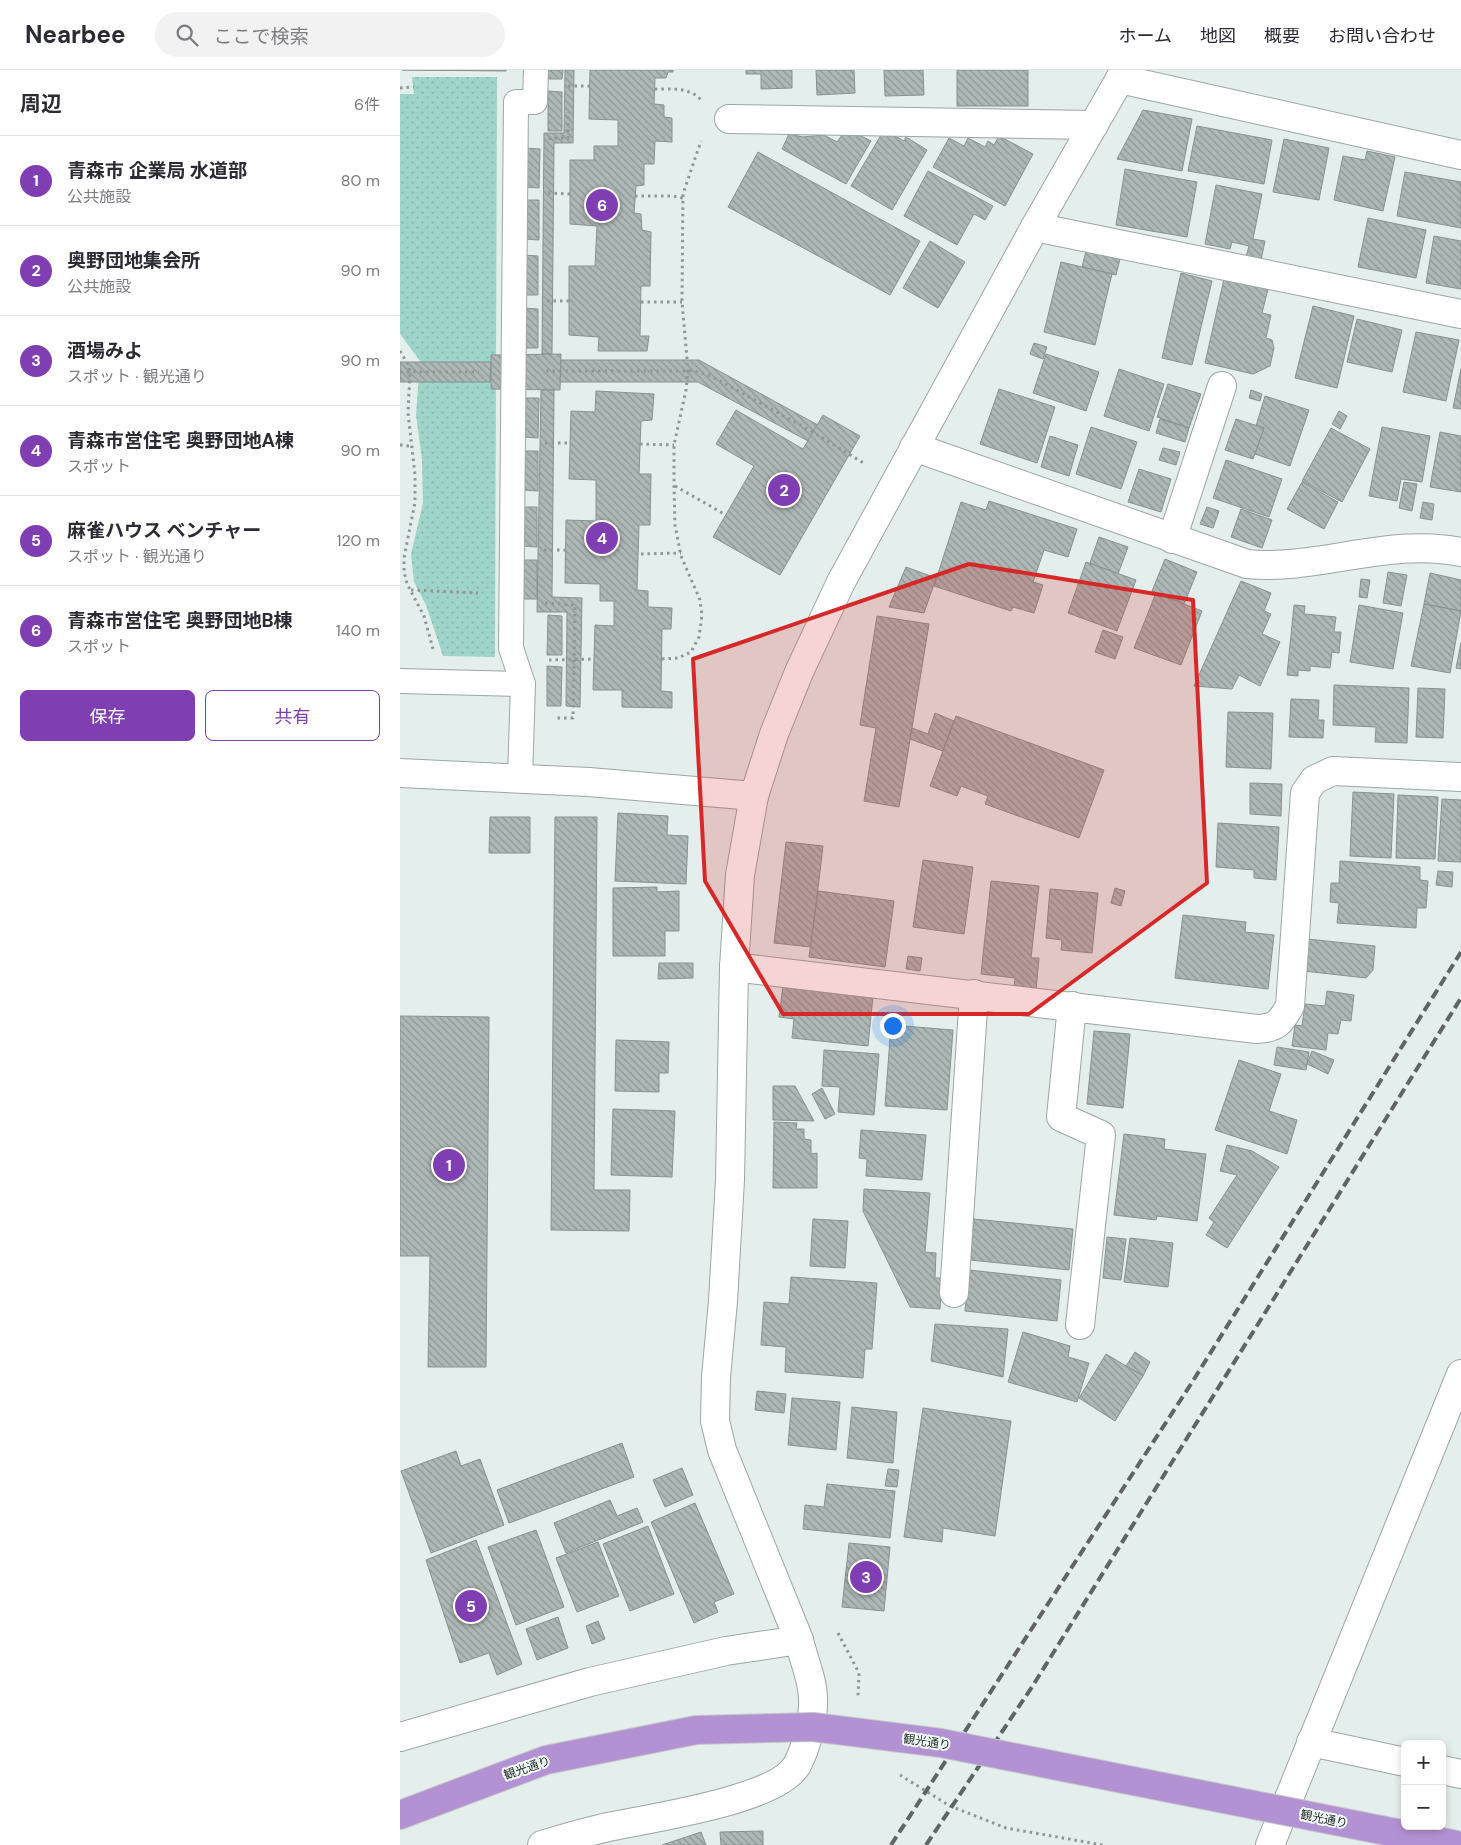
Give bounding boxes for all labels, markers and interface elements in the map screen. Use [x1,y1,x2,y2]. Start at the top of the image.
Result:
search box [155,12,505,57]
text: Nearbee [25,19,125,50]
icon: search [173,21,201,49]
text: ここで検索 [213,24,308,49]
text: ホーム [1119,24,1172,48]
text: 地図 [1200,24,1236,48]
text: 概要 [1264,24,1300,48]
text: お問い合わせ [1328,24,1436,48]
text: 周辺 [20,90,62,118]
text: 6件 [354,94,380,115]
text: 青森市 企業局 水道部 [67,158,247,183]
text: 1 [33,170,39,191]
text: 80 m [341,170,380,191]
text: 公共施設 [67,186,131,207]
pin: 6 [586,186,618,224]
text: 奥野団地集会所 [67,248,200,273]
text: 2 [31,260,41,281]
text: 90 m [340,260,380,281]
text: 公共施設 [67,276,131,297]
text: 酒場みよ [67,338,143,363]
text: 3 [31,350,41,371]
text: 90 m [340,350,380,371]
text: スポット · 観光通り [67,366,207,387]
text: 青森市営住宅 奥野団地A棟 [67,428,294,453]
text: 4 [31,440,41,461]
text: 90 m [340,440,380,461]
text: スポット [67,456,131,477]
pin: 2 [768,471,800,509]
text: 麻雀ハウス ベンチャー [67,518,261,543]
pin: 4 [586,519,618,557]
text: 5 [31,530,41,551]
text: 120 m [336,530,380,551]
text: スポット · 観光通り [67,546,207,567]
text: 青森市営住宅 奥野団地B棟 [67,608,293,633]
text: 6 [31,620,41,641]
text: 140 m [336,620,380,641]
text: スポット [67,636,131,657]
button: 保存 [20,690,195,741]
button: 共有 [205,690,380,741]
your location [880,1013,906,1039]
pin: 1 [433,1146,465,1184]
pin: 3 [850,1558,882,1596]
pin: 5 [455,1587,487,1625]
street label: 観光通り [902,1731,952,1753]
map controls [1401,1740,1446,1830]
button: + [1401,1740,1446,1785]
street label: 観光通り [502,1753,552,1783]
button: − [1401,1785,1446,1830]
street label: 観光通り [1299,1807,1349,1831]

